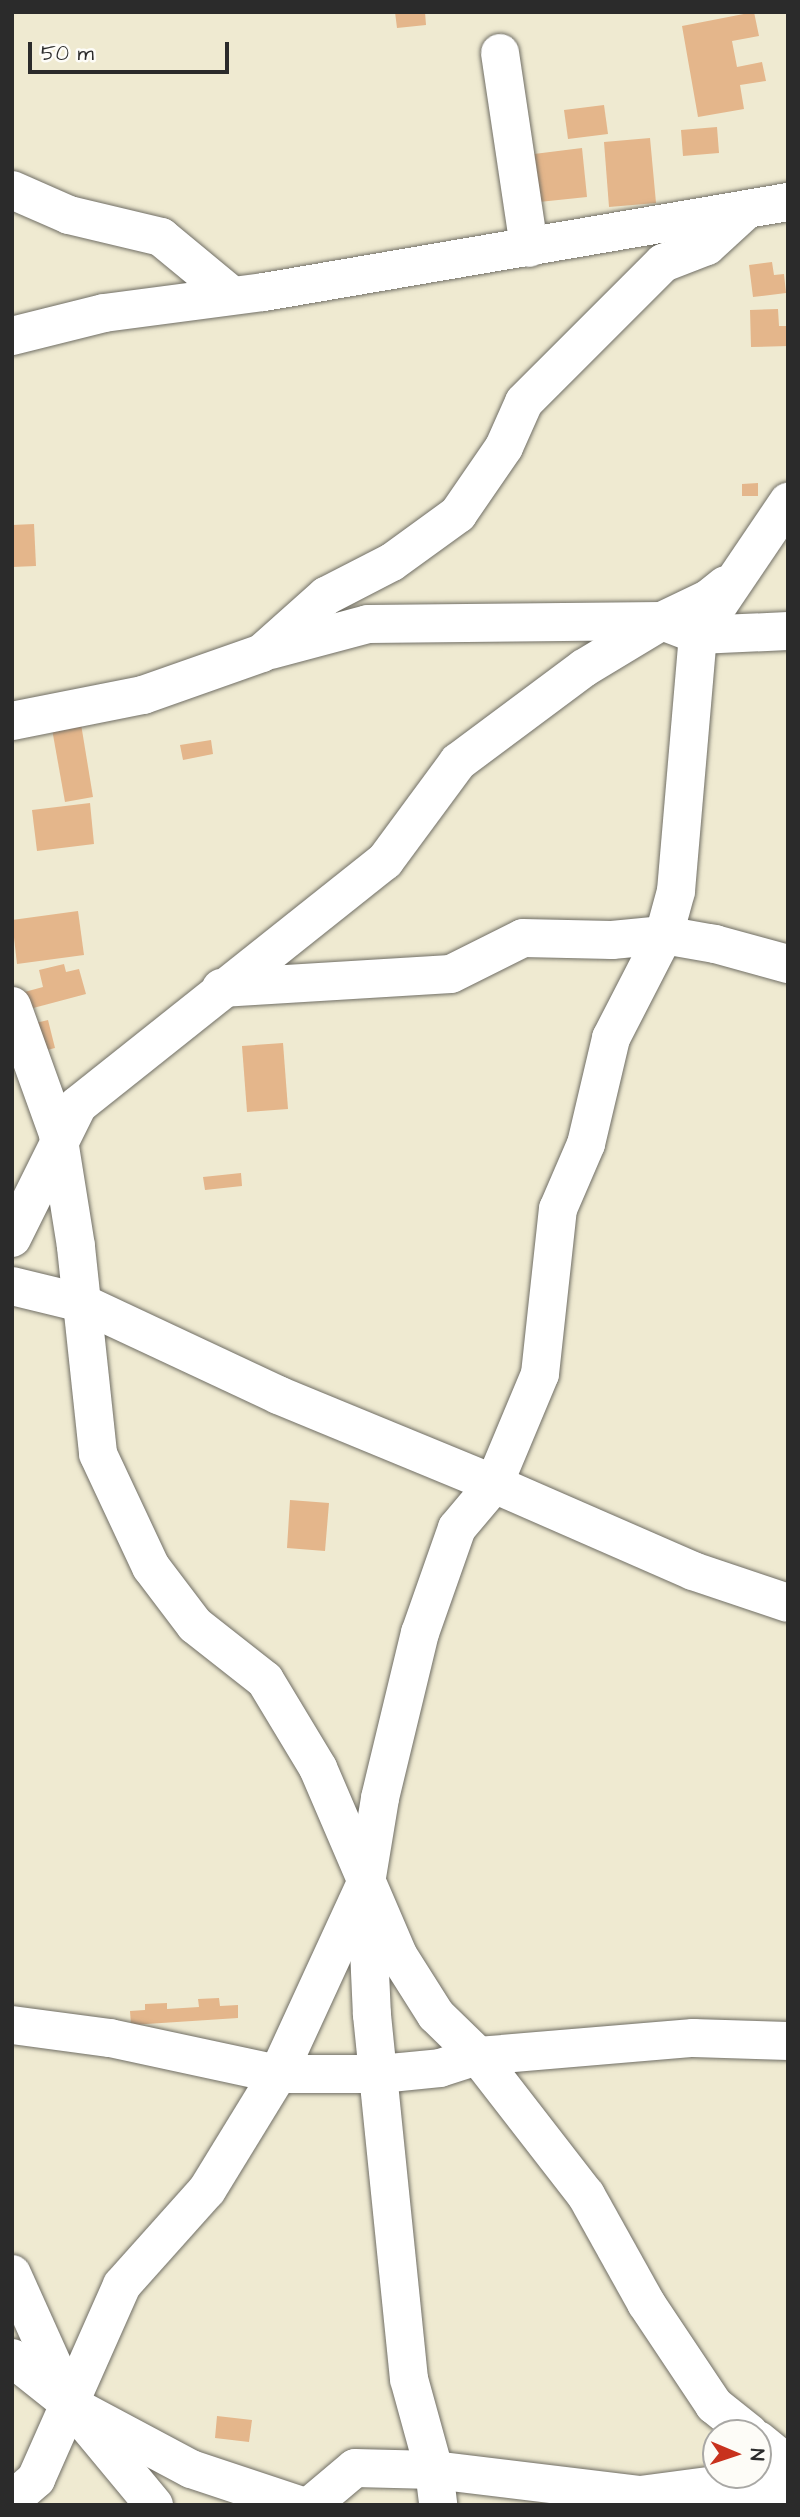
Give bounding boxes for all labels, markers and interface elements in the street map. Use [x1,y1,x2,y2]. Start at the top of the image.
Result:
scale bar [32,28,233,72]
text: 50 m [41,39,94,68]
north arrow [702,2419,772,2489]
text: N [743,2448,770,2461]

